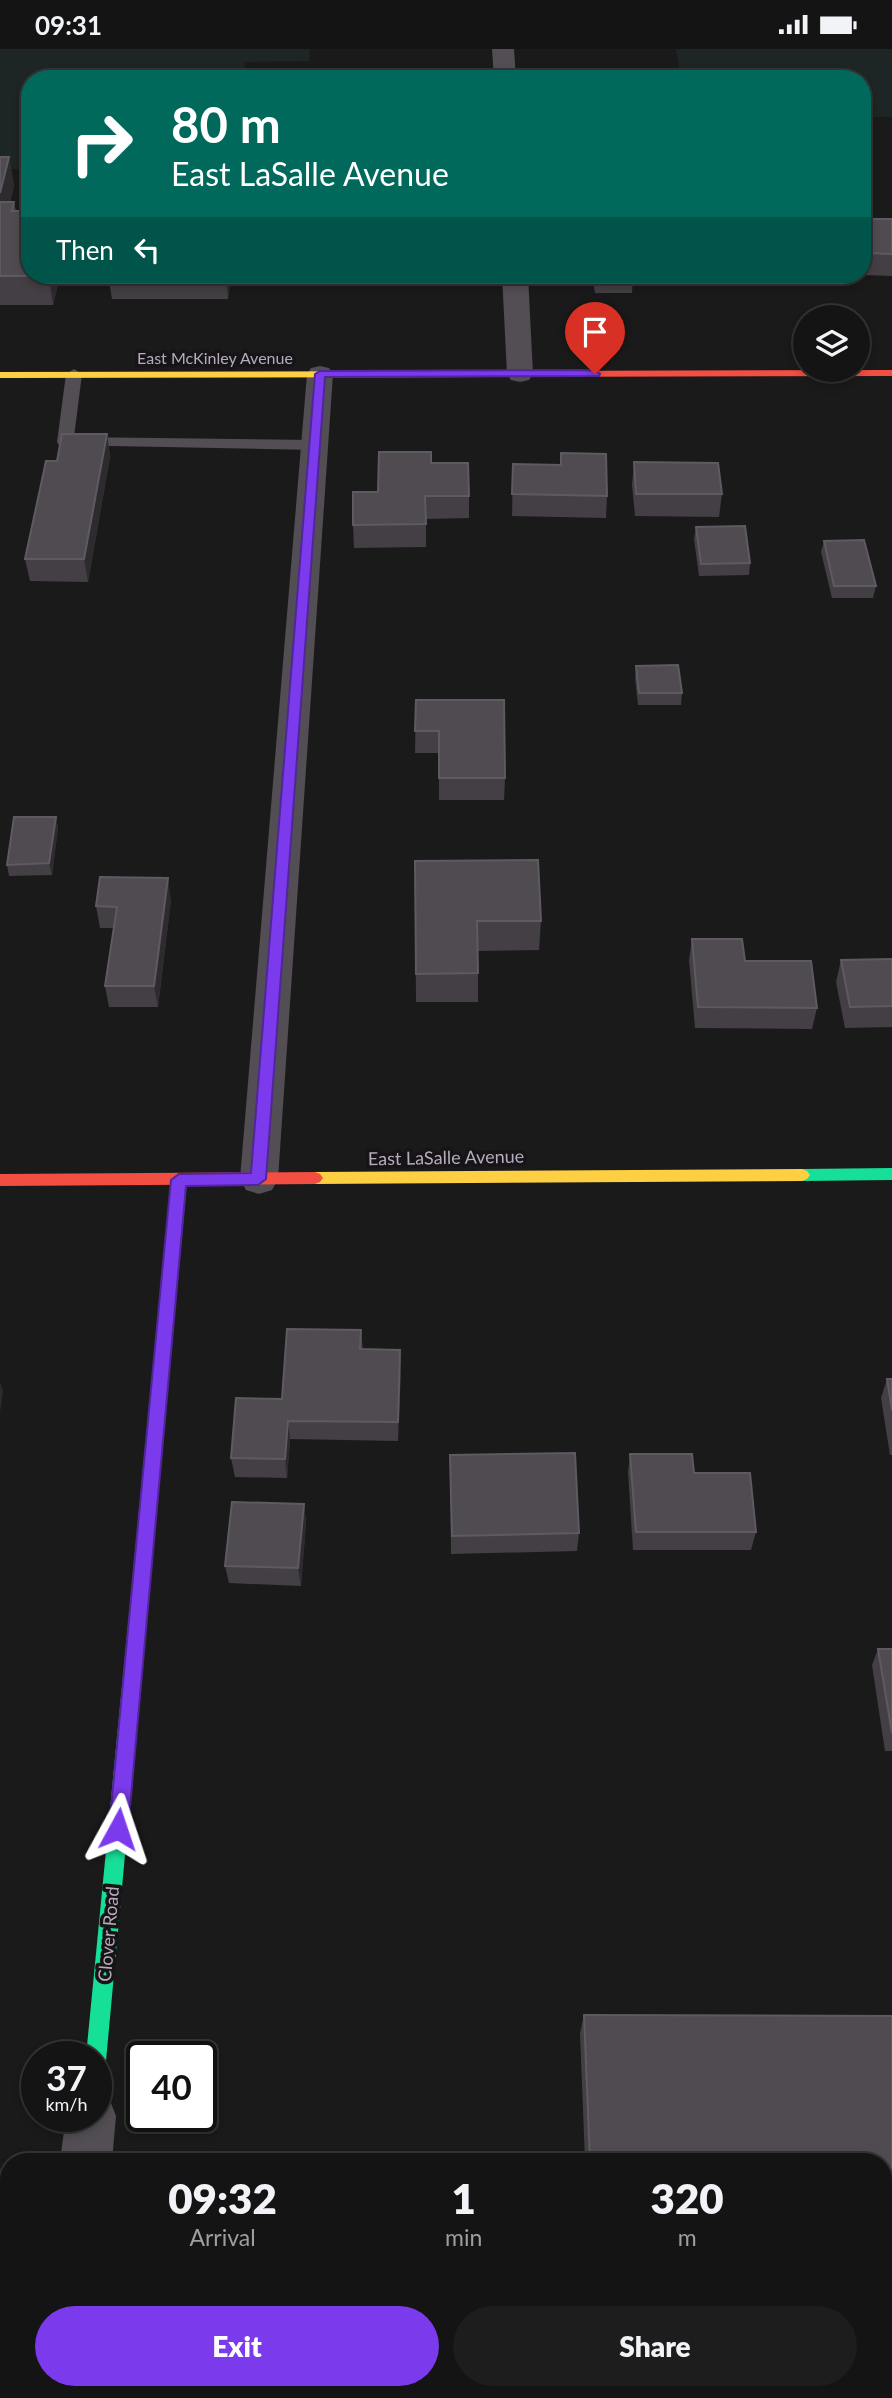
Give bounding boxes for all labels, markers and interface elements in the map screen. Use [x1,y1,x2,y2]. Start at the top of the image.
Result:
text: 09:31 [35,9,102,41]
text: 80 m [171,95,281,153]
icon: right [56,98,147,189]
text: East LaSalle Avenue [171,154,449,193]
icon: left [128,231,166,269]
text: Then [56,234,114,266]
pin [565,302,625,374]
map controls [793,305,870,382]
button: layers [793,305,870,382]
icon: arrive [576,313,614,351]
street label: East McKinley Avenue [137,348,293,367]
street label: East LaSalle Avenue [368,1145,524,1169]
position arrow [81,1792,155,1866]
street label: Clover Road [93,1885,123,1983]
speed limit sign: 40 [126,2041,217,2132]
text: 37 [46,2056,87,2098]
text: km/h [45,2093,88,2115]
text: 09:32 [168,2173,277,2223]
text: 1 [452,2173,476,2223]
text: 320 [651,2173,724,2223]
text: Arrival [189,2223,256,2251]
text: min [445,2223,482,2251]
text: m [678,2223,697,2251]
button: Exit [35,2306,439,2386]
button: Share [453,2306,857,2386]

